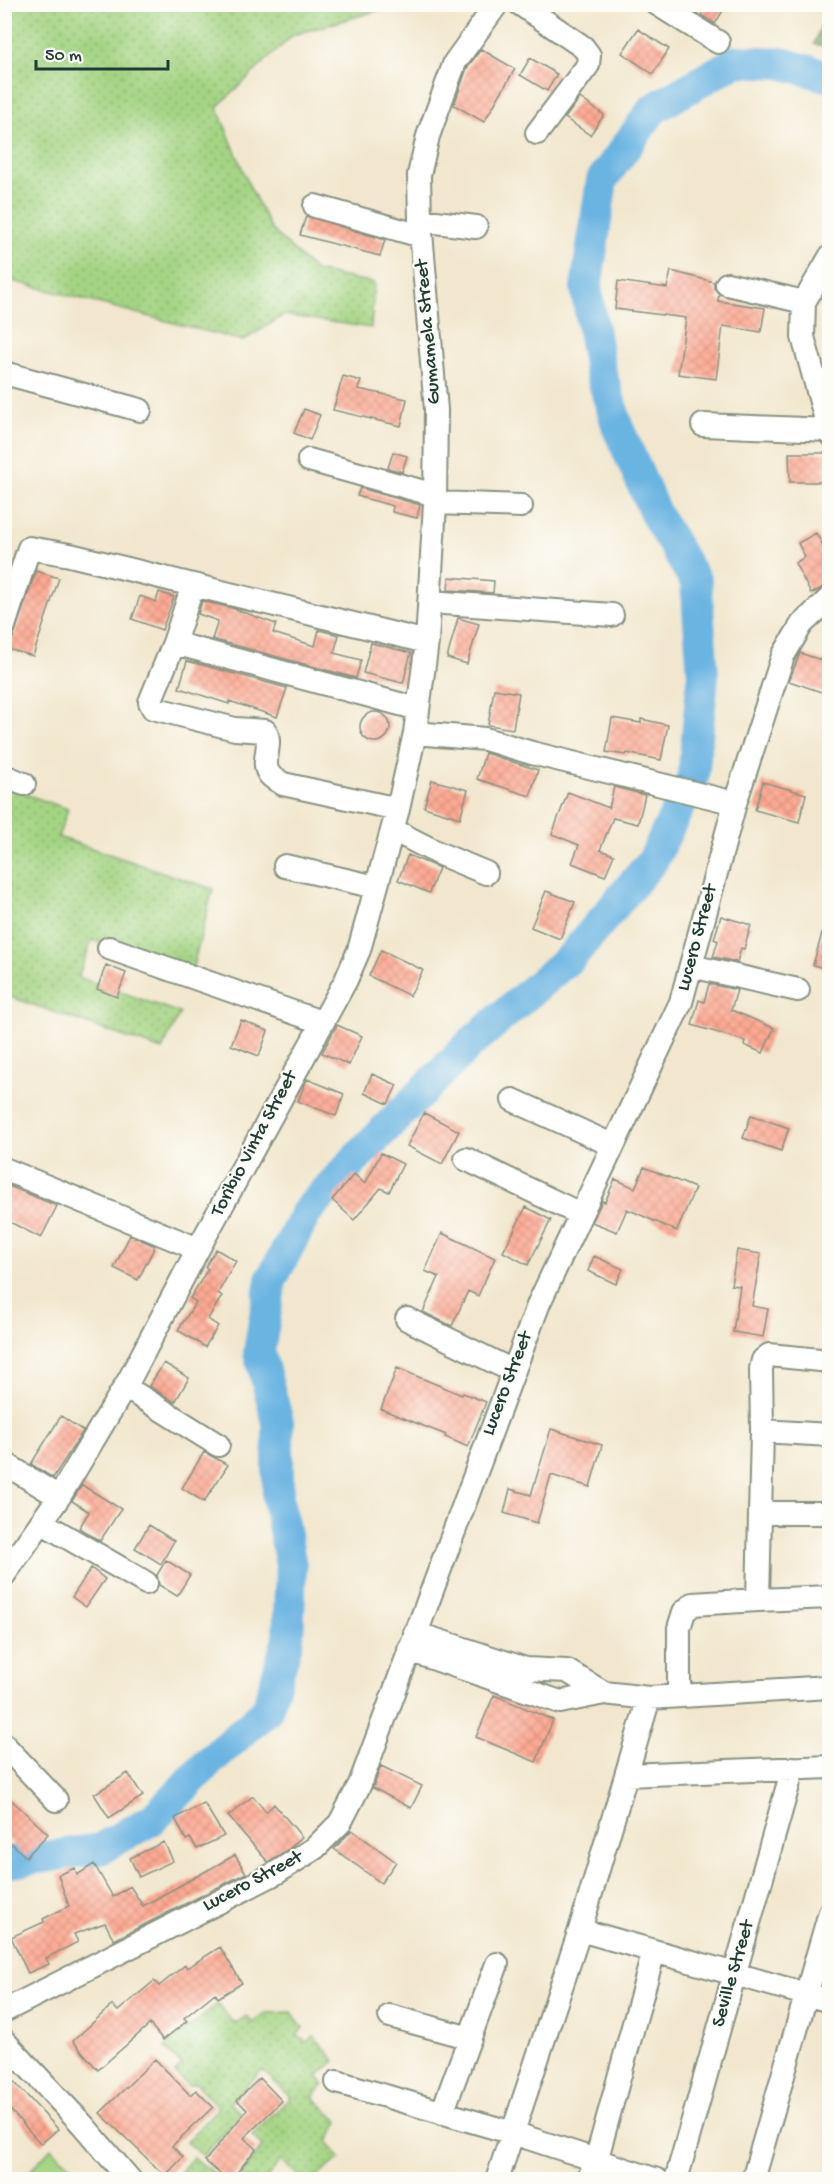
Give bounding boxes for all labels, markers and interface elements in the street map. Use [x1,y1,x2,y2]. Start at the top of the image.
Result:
scale bar [36,33,168,71]
text: 50 m [45,46,82,67]
street label: Gumamela Street [411,257,447,405]
street label: Lucero Street [673,880,724,994]
street label: Toribio Vinta Street [206,1066,304,1222]
street label: Lucero Street [478,1327,539,1439]
street label: Lucero Street [199,1845,308,1918]
street label: Seville Street [708,1916,761,2030]

